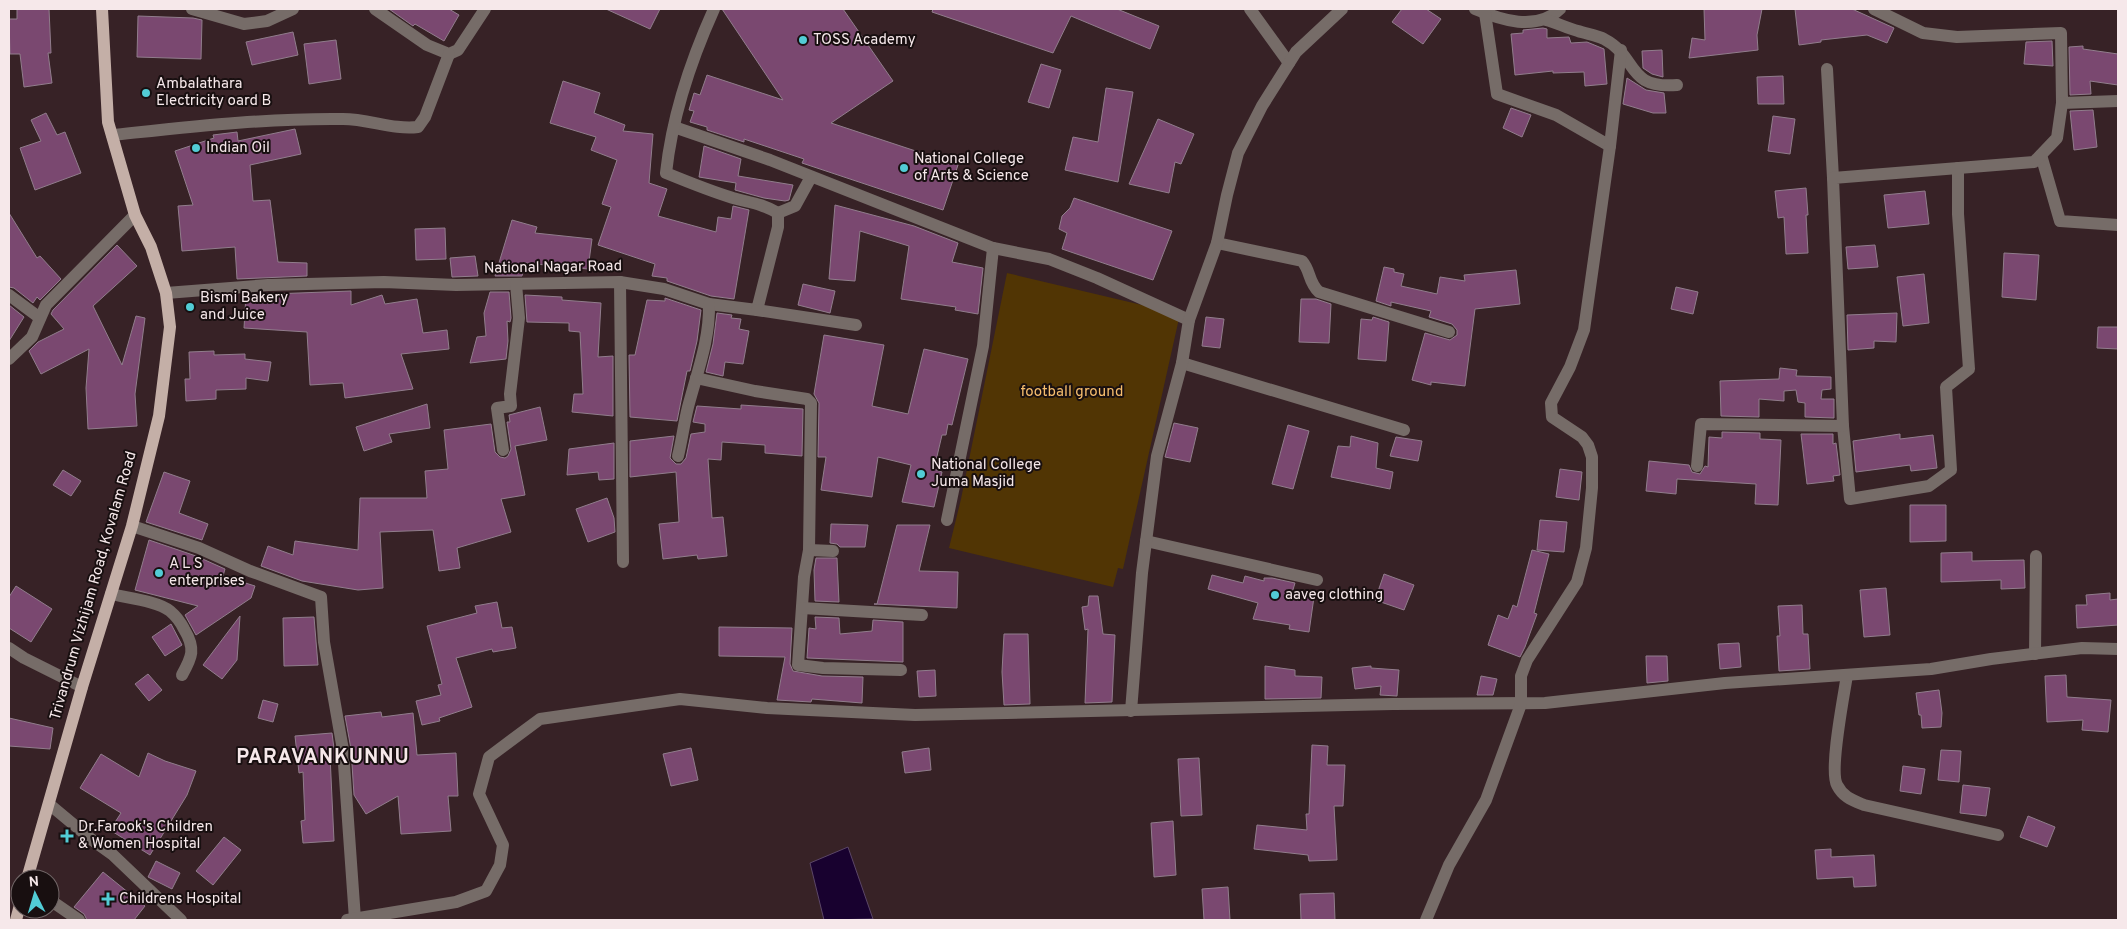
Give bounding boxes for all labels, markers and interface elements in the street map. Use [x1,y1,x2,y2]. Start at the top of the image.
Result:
place label: TOSS Academy [813,31,916,50]
marker: TOSS Academy [797,34,809,46]
place label: Ambalathara Electricity oard B [156,75,271,111]
marker: Ambalathara Electricity oard B [140,87,152,99]
place label: Indian Oil [206,139,270,158]
marker: Indian Oil [190,142,202,154]
place label: National College of Arts & Science [914,150,1029,186]
marker: National College of Arts & Science [898,162,910,174]
street label: National Nagar Road [484,257,622,279]
place label: Bismi Bakery and Juice [200,289,288,325]
marker: Bismi Bakery and Juice [184,301,196,313]
park label: football ground [1021,383,1123,402]
street label: Trivandrum Vizhijam Road, Kovalam Road [46,449,142,723]
place label: National College Juma Masjid [931,456,1041,492]
marker: National College Juma Masjid [915,468,927,480]
place label: A L S enterprises [169,555,245,591]
marker: A L S enterprises [153,567,165,579]
place label: aaveg clothing [1285,586,1383,605]
marker: aaveg clothing [1269,589,1281,601]
district label: PARAVANKUNNU [236,745,410,771]
place label: Dr.Farook's Children & Women Hospital [78,818,213,854]
marker: Dr.Farook's Children & Women Hospital [60,829,74,843]
north arrow [10,869,60,919]
text: N [28,874,40,891]
place label: Childrens Hospital [119,890,241,909]
marker: Childrens Hospital [101,892,115,906]

